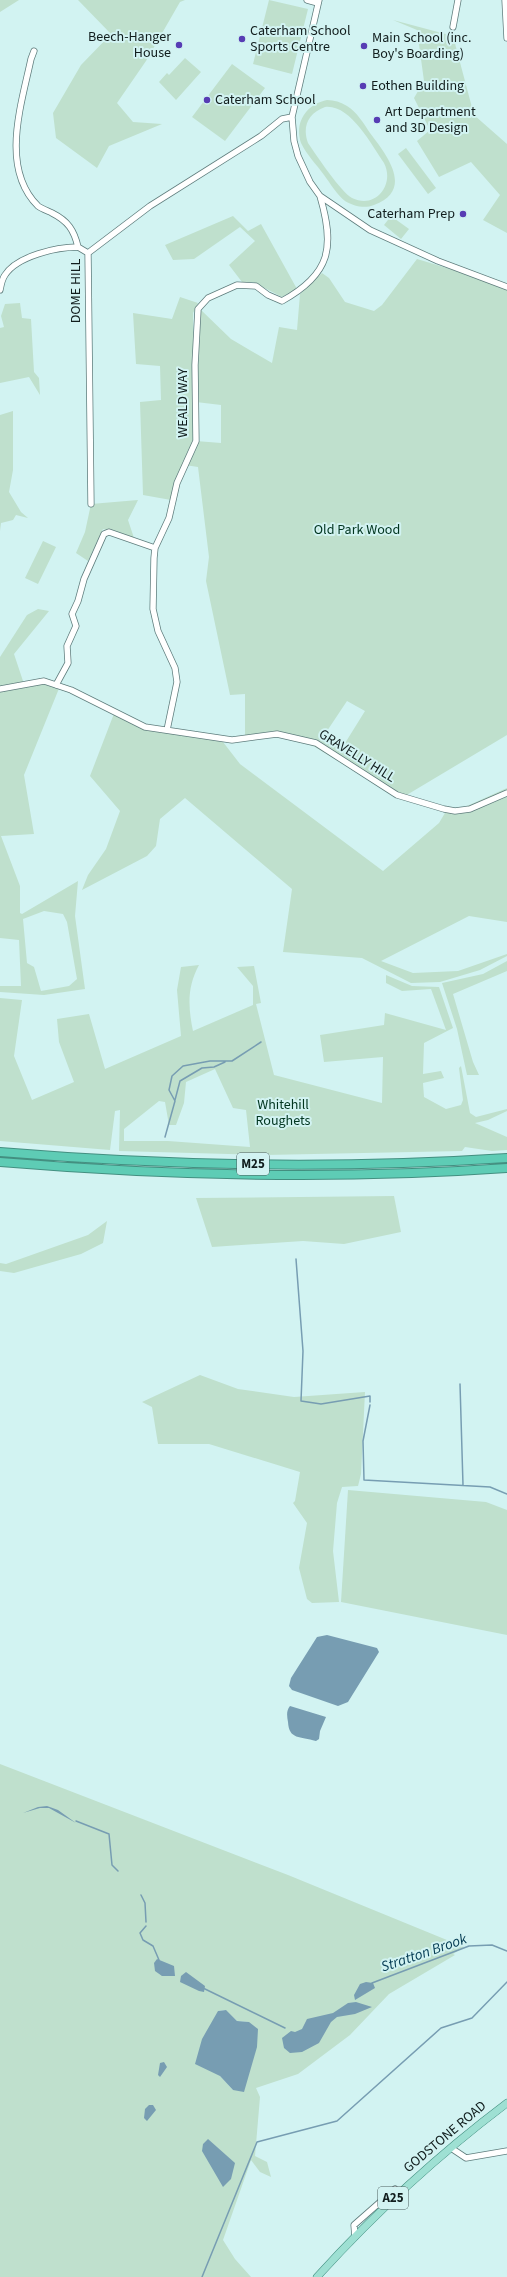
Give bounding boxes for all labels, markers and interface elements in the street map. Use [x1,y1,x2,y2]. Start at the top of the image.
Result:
place label: Caterham School Sports Centre [250,21,351,57]
place label: Beech-Hanger House [88,27,171,63]
place label: Main School (inc. Boy's Boarding) [372,28,471,64]
marker: Caterham School Sports Centre [237,34,247,44]
marker: Beech-Hanger House [174,40,184,50]
marker: Main School (inc. Boy's Boarding) [359,41,369,51]
place label: Eothen Building [371,76,464,96]
marker: Eothen Building [358,81,368,91]
place label: Caterham School [215,90,316,110]
marker: Caterham School [202,95,212,105]
place label: Art Department and 3D Design [385,102,476,138]
marker: Art Department and 3D Design [372,115,382,125]
place label: Caterham Prep [367,204,455,224]
marker: Caterham Prep [458,209,468,219]
street label: DOME HILL [66,258,86,323]
street label: WEALD WAY [173,368,193,438]
park label: Old Park Wood [314,520,400,540]
street label: GRAVELLY HILL [315,724,399,788]
park label: Whitehill Roughets [256,1095,311,1131]
road number: M25 [237,1153,269,1175]
water label: Stratton Brook [378,1928,471,1978]
street label: GODSTONE ROAD [399,2096,491,2178]
road number: A25 [378,2187,408,2209]

